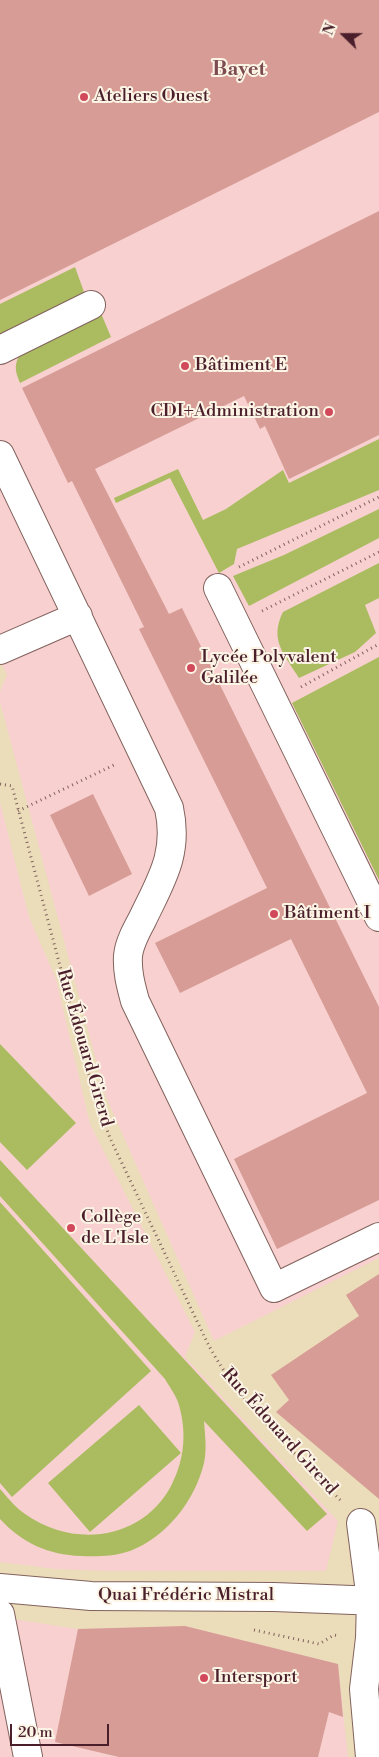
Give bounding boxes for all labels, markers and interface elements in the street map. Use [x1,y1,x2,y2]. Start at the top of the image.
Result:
north arrow [319,10,369,60]
text: N [320,21,341,38]
district label: Bayet [212,58,266,82]
place label: Ateliers Ouest [94,86,209,108]
marker: Ateliers Ouest [78,91,90,103]
place label: Bâtiment E [195,355,287,377]
marker: Bâtiment E [179,360,191,372]
place label: CDI+Administration [150,401,319,423]
marker: CDI+Administration [323,406,335,418]
place label: Lycée Polyvalent Galilée [201,647,337,690]
marker: Lycée Polyvalent Galilée [185,662,197,674]
place label: Bâtiment I [284,903,371,925]
marker: Bâtiment I [268,908,280,920]
street label: Rue Édouard Girerd [51,967,117,1129]
place label: Collège de L'Isle [81,1207,149,1250]
marker: Collège de L'Isle [65,1222,77,1234]
street label: Rue Édouard Girerd [216,1364,342,1500]
street label: Quai Frédéric Mistral [98,1585,274,1607]
place label: Intersport [214,1667,298,1689]
marker: Intersport [198,1672,210,1684]
scale bar [12,1714,111,1746]
text: 20 m [18,1723,53,1742]

